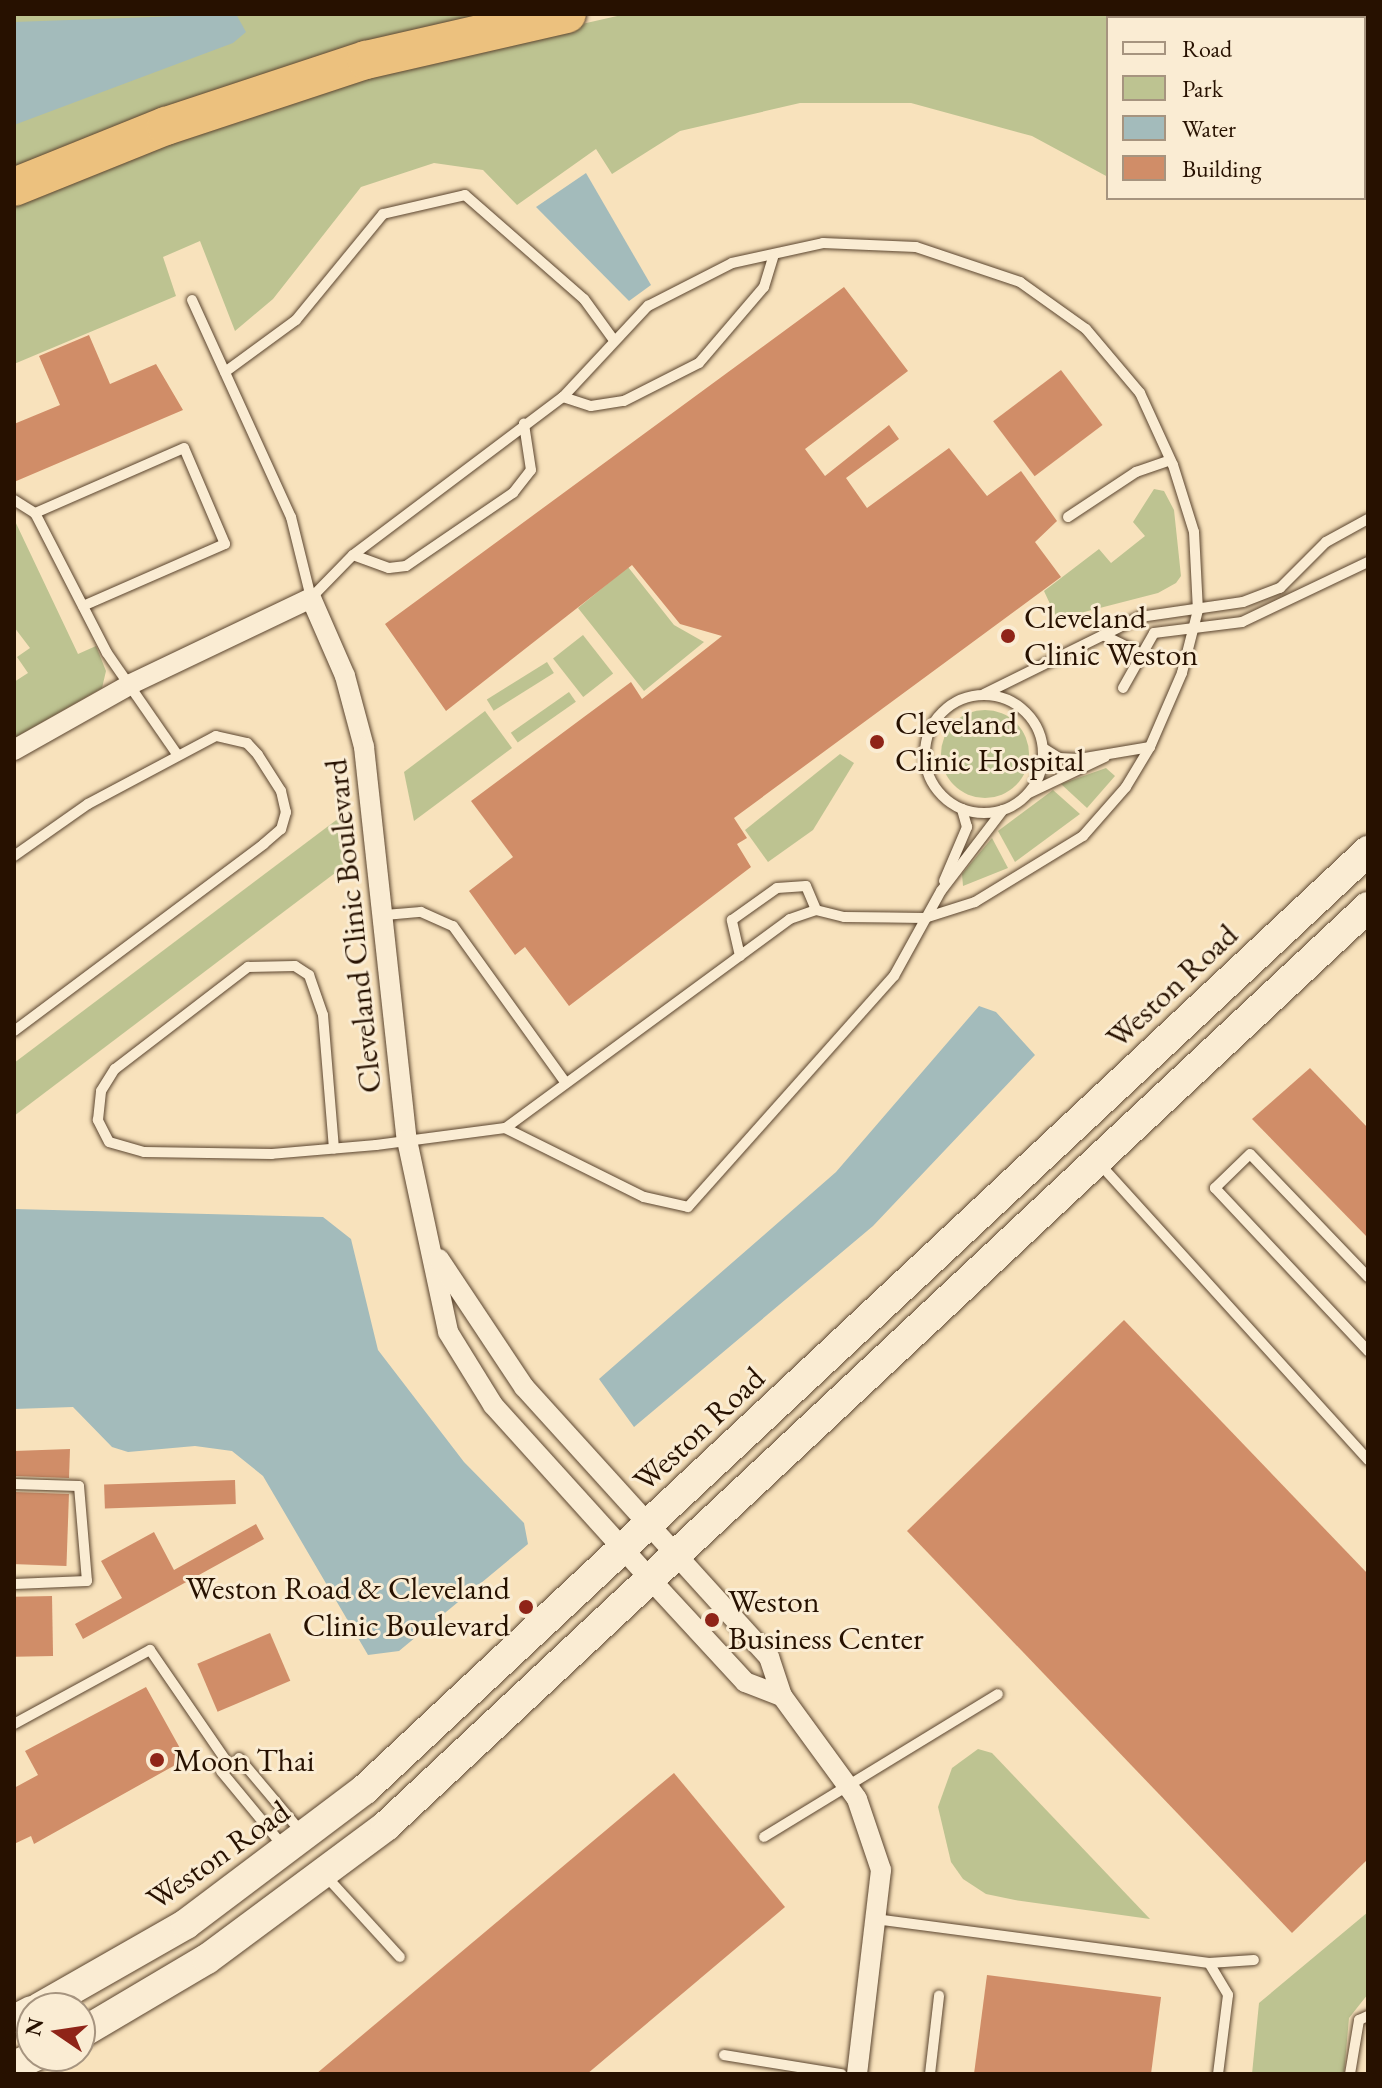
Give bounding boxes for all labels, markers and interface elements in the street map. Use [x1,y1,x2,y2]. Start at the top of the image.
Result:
legend [1106,16,1366,200]
text: Road [1182,33,1232,64]
text: Park [1182,73,1223,104]
text: Water [1182,113,1236,144]
text: Building [1182,153,1262,184]
place label: Cleveland Clinic Weston [1024,599,1198,674]
marker: Cleveland Clinic Weston [999,627,1017,645]
place label: Cleveland Clinic Hospital [895,705,1084,780]
marker: Cleveland Clinic Hospital [866,731,888,753]
street label: Cleveland Clinic Boulevard [316,757,390,1095]
street label: Weston Road [1099,916,1245,1056]
street label: Weston Road [626,1359,772,1499]
place label: Weston Road & Cleveland Clinic Boulevard [186,1570,510,1645]
place label: Weston Business Center [728,1583,924,1658]
marker: Weston Road & Cleveland Clinic Boulevard [517,1598,535,1616]
marker: Weston Business Center [703,1611,721,1629]
place label: Moon Thai [173,1741,315,1779]
marker: Moon Thai [148,1751,166,1769]
street label: Weston Road [139,1792,297,1918]
north arrow [16,1992,96,2072]
text: N [18,2015,50,2039]

